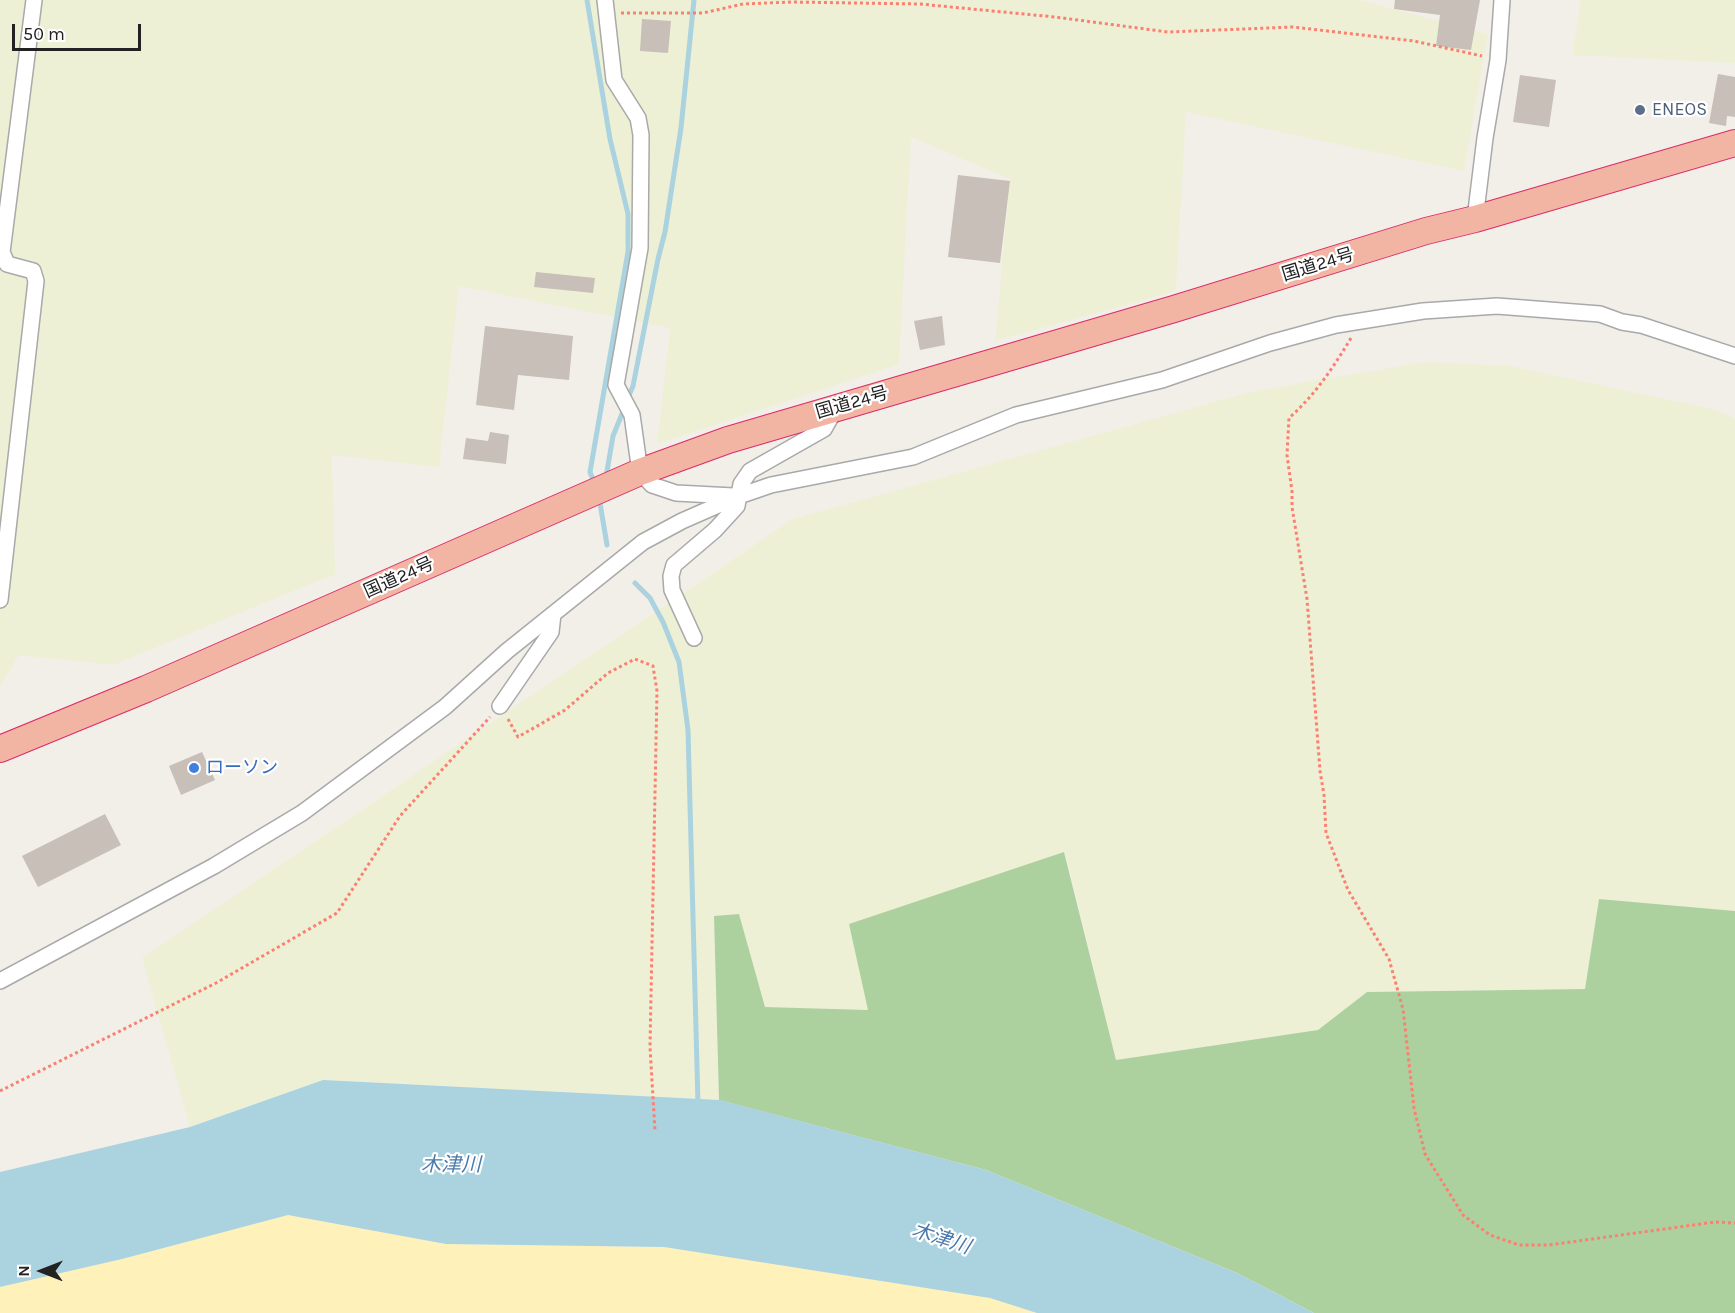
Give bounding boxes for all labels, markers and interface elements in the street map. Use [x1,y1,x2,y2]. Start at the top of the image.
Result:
scale bar [15,12,144,50]
text: 50 m [23,23,65,45]
place label: ENEOS [1652,99,1707,121]
marker: ENEOS [1633,103,1647,117]
street label: 国道24号 [1279,244,1357,286]
street label: 国道24号 [813,382,891,424]
street label: 国道24号 [361,553,437,603]
place label: ローソン [206,757,278,779]
marker: ローソン [187,761,201,775]
water label: 木津川 [421,1153,481,1177]
water label: 木津川 [909,1218,973,1260]
north arrow [12,1241,72,1301]
text: N [14,1265,33,1277]

